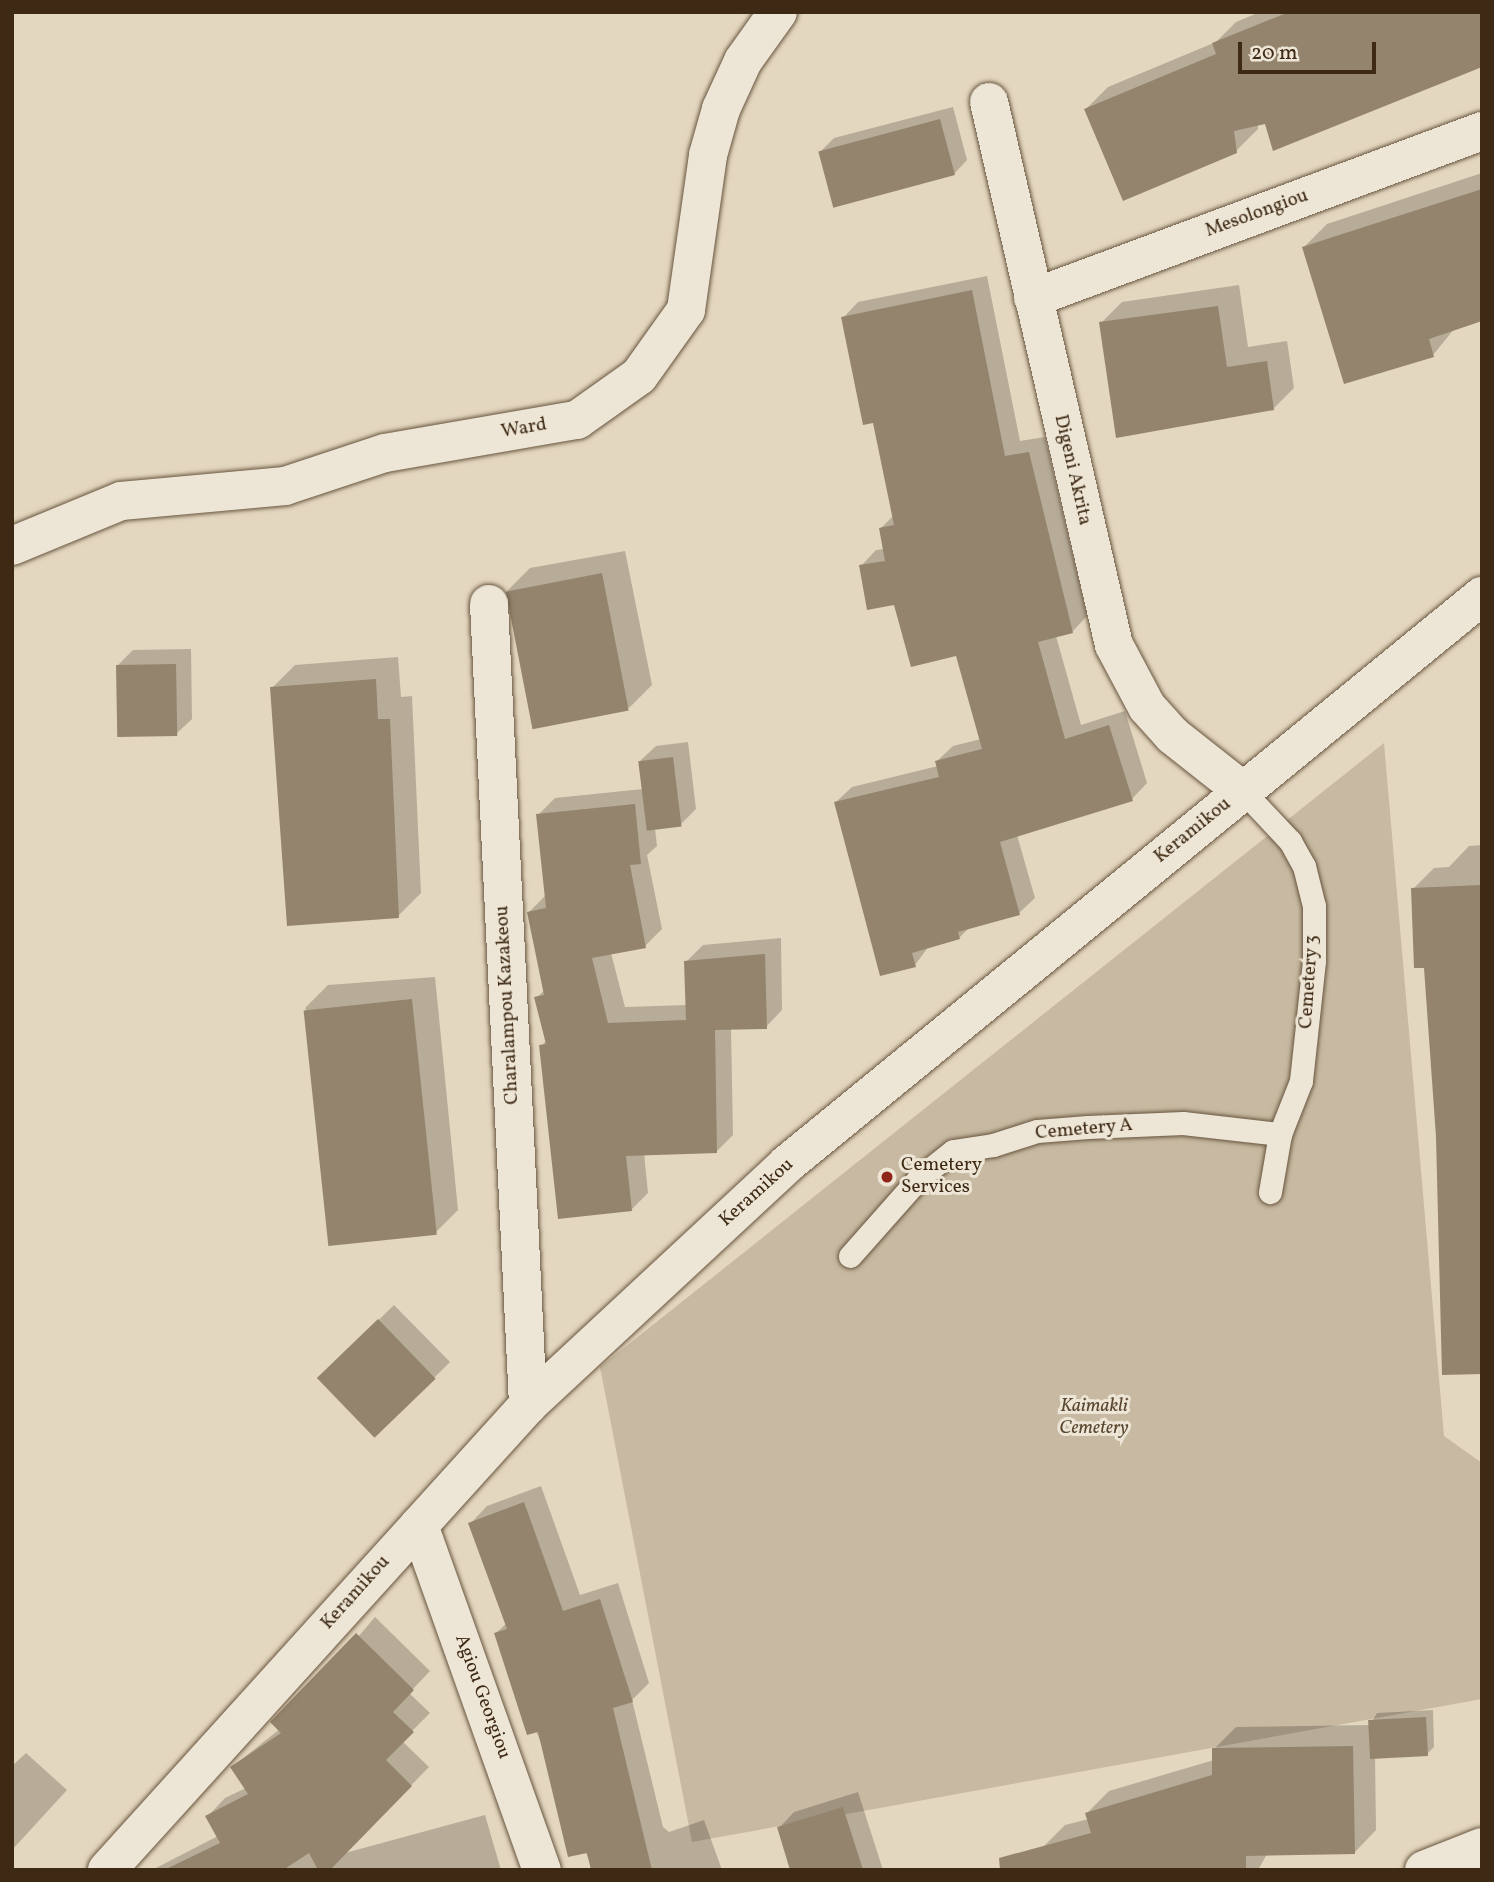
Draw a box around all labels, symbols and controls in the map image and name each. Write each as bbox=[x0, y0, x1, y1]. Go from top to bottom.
scale bar bbox=[1242, 28, 1380, 72]
text: 20 m bbox=[1251, 39, 1297, 68]
street label: Mesolongiou bbox=[1202, 185, 1312, 243]
street label: Digeni Akrita bbox=[1048, 413, 1096, 527]
street label: Ward bbox=[499, 414, 549, 444]
street label: Keramikou bbox=[1150, 793, 1236, 869]
street label: Charalampou Kazakeou bbox=[491, 905, 525, 1105]
street label: Cemetery 3 bbox=[1295, 934, 1325, 1030]
street label: Cemetery A bbox=[1034, 1114, 1134, 1146]
street label: Keramikou bbox=[715, 1154, 799, 1232]
place label: Cemetery Services bbox=[901, 1155, 982, 1199]
marker: Cemetery Services bbox=[879, 1169, 895, 1185]
park label: Kaimakli Cemetery bbox=[1059, 1396, 1129, 1440]
street label: Keramikou bbox=[317, 1551, 395, 1635]
street label: Agiou Georgiou bbox=[449, 1632, 515, 1762]

